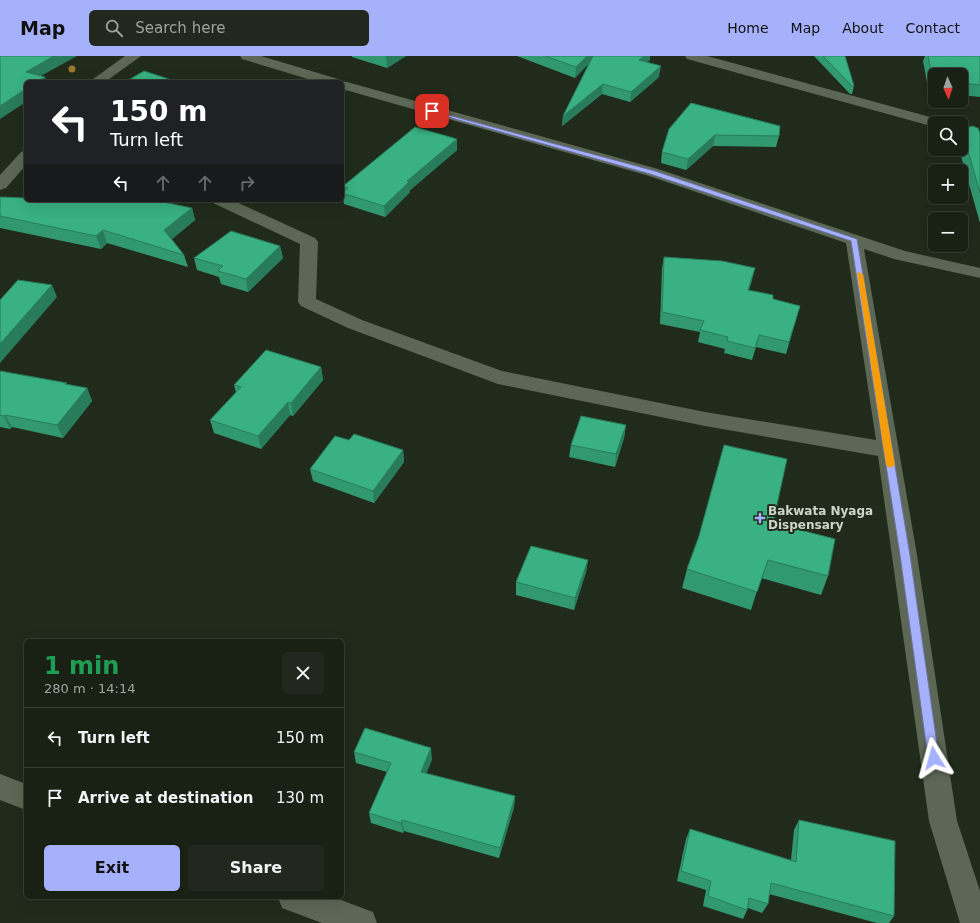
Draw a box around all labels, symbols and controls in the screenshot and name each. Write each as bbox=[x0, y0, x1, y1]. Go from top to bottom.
search box bbox=[89, 10, 369, 46]
text: Map bbox=[20, 17, 65, 39]
icon: search bbox=[103, 17, 125, 39]
text: Search here bbox=[135, 19, 225, 37]
text: Home bbox=[727, 20, 769, 36]
text: Map bbox=[791, 20, 820, 36]
text: About bbox=[842, 20, 884, 36]
text: Contact bbox=[906, 20, 960, 36]
north arrow bbox=[928, 68, 968, 108]
map controls bbox=[928, 68, 968, 252]
pin bbox=[415, 94, 449, 128]
text: 150 m bbox=[110, 95, 207, 128]
icon: left bbox=[44, 96, 96, 148]
icon: arrive bbox=[421, 100, 443, 122]
button: search bbox=[928, 116, 968, 156]
text: Turn left bbox=[110, 129, 183, 150]
button: + bbox=[928, 164, 968, 204]
icon: left bbox=[110, 172, 132, 194]
icon: ahead bbox=[152, 172, 174, 194]
icon: ahead bbox=[194, 172, 216, 194]
icon: right bbox=[236, 172, 258, 194]
button: − bbox=[928, 212, 968, 252]
place label: Bakwata Nyaga Dispensary bbox=[768, 504, 873, 532]
marker: Bakwata Nyaga Dispensary bbox=[755, 513, 765, 523]
text: 1 min bbox=[44, 652, 119, 680]
button: close bbox=[282, 652, 324, 694]
text: 280 m · 14:14 bbox=[44, 681, 135, 696]
icon: left bbox=[44, 727, 66, 749]
text: Turn left bbox=[78, 729, 150, 747]
text: 150 m bbox=[276, 729, 324, 747]
position arrow bbox=[913, 737, 955, 779]
icon: arrive bbox=[44, 787, 66, 809]
text: Arrive at destination bbox=[78, 789, 253, 807]
text: 130 m bbox=[276, 789, 324, 807]
button: Exit bbox=[44, 845, 180, 891]
button: Share bbox=[188, 845, 324, 891]

